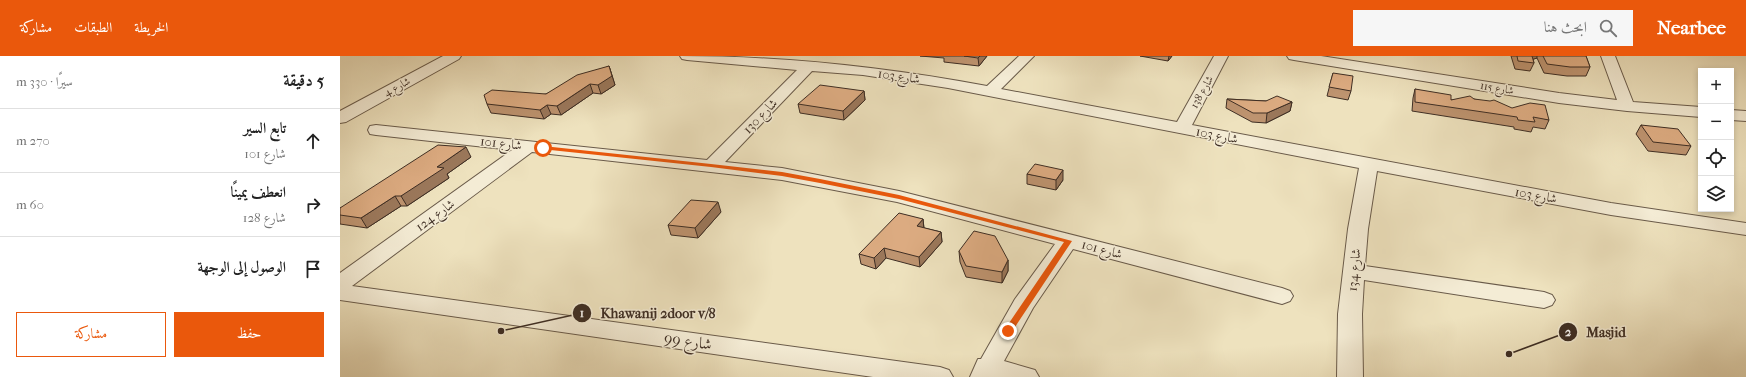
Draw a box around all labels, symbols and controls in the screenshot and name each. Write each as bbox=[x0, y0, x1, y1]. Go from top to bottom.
search box bbox=[1353, 10, 1633, 46]
icon: search bbox=[1597, 17, 1619, 39]
text: Nearbee bbox=[1657, 17, 1726, 39]
text: ابحث هنا bbox=[1544, 18, 1587, 36]
text: مشاركة bbox=[20, 19, 52, 36]
text: الطبقات bbox=[74, 19, 112, 36]
text: الخريطة bbox=[134, 19, 168, 36]
street label: شارع 103 bbox=[876, 66, 921, 90]
map controls bbox=[1698, 68, 1734, 212]
button: + bbox=[1698, 68, 1734, 104]
text: 5 دقيقة bbox=[283, 70, 324, 90]
street label: شارع 138 bbox=[1188, 73, 1219, 112]
text: سيرًا · 330 m bbox=[16, 74, 73, 89]
street label: شارع 4 bbox=[382, 75, 414, 102]
street label: شارع 115 bbox=[1479, 79, 1515, 100]
street label: شارع 130 bbox=[740, 95, 783, 139]
button: − bbox=[1698, 104, 1734, 140]
text: تابع السير bbox=[244, 119, 286, 137]
street label: شارع 103 bbox=[1194, 124, 1239, 150]
icon: ahead bbox=[302, 130, 324, 152]
text: 270 m bbox=[16, 133, 50, 148]
street label: شارع 101 bbox=[479, 133, 523, 157]
route start bbox=[534, 139, 552, 157]
button: locate bbox=[1698, 140, 1734, 176]
text: شارع 101 bbox=[244, 146, 286, 161]
button: layers bbox=[1698, 176, 1734, 212]
text: انعطف يمينًا bbox=[231, 183, 286, 201]
street label: شارع 103 bbox=[1513, 184, 1558, 210]
icon: right bbox=[302, 194, 324, 216]
street label: شارع 124 bbox=[413, 196, 460, 237]
text: 60 m bbox=[16, 197, 44, 212]
text: شارع 128 bbox=[243, 210, 286, 225]
street label: شارع 101 bbox=[1079, 236, 1124, 266]
street label: شارع 134 bbox=[1345, 248, 1367, 292]
text: الوصول إلى الوجهة bbox=[197, 258, 286, 276]
icon: arrive bbox=[302, 258, 324, 280]
callout: Khawanij 2door v/8 bbox=[572, 300, 723, 326]
text: Khawanij 2door v/8 bbox=[600, 305, 716, 322]
text: 1 bbox=[580, 306, 584, 320]
button: مشاركة bbox=[16, 312, 166, 357]
button: حفظ bbox=[174, 312, 324, 357]
callout: Masjid bbox=[1558, 319, 1634, 345]
route end bbox=[999, 322, 1017, 340]
text: Masjid bbox=[1585, 324, 1627, 341]
text: 2 bbox=[1565, 325, 1572, 339]
street label: شارع 99 bbox=[662, 328, 713, 358]

